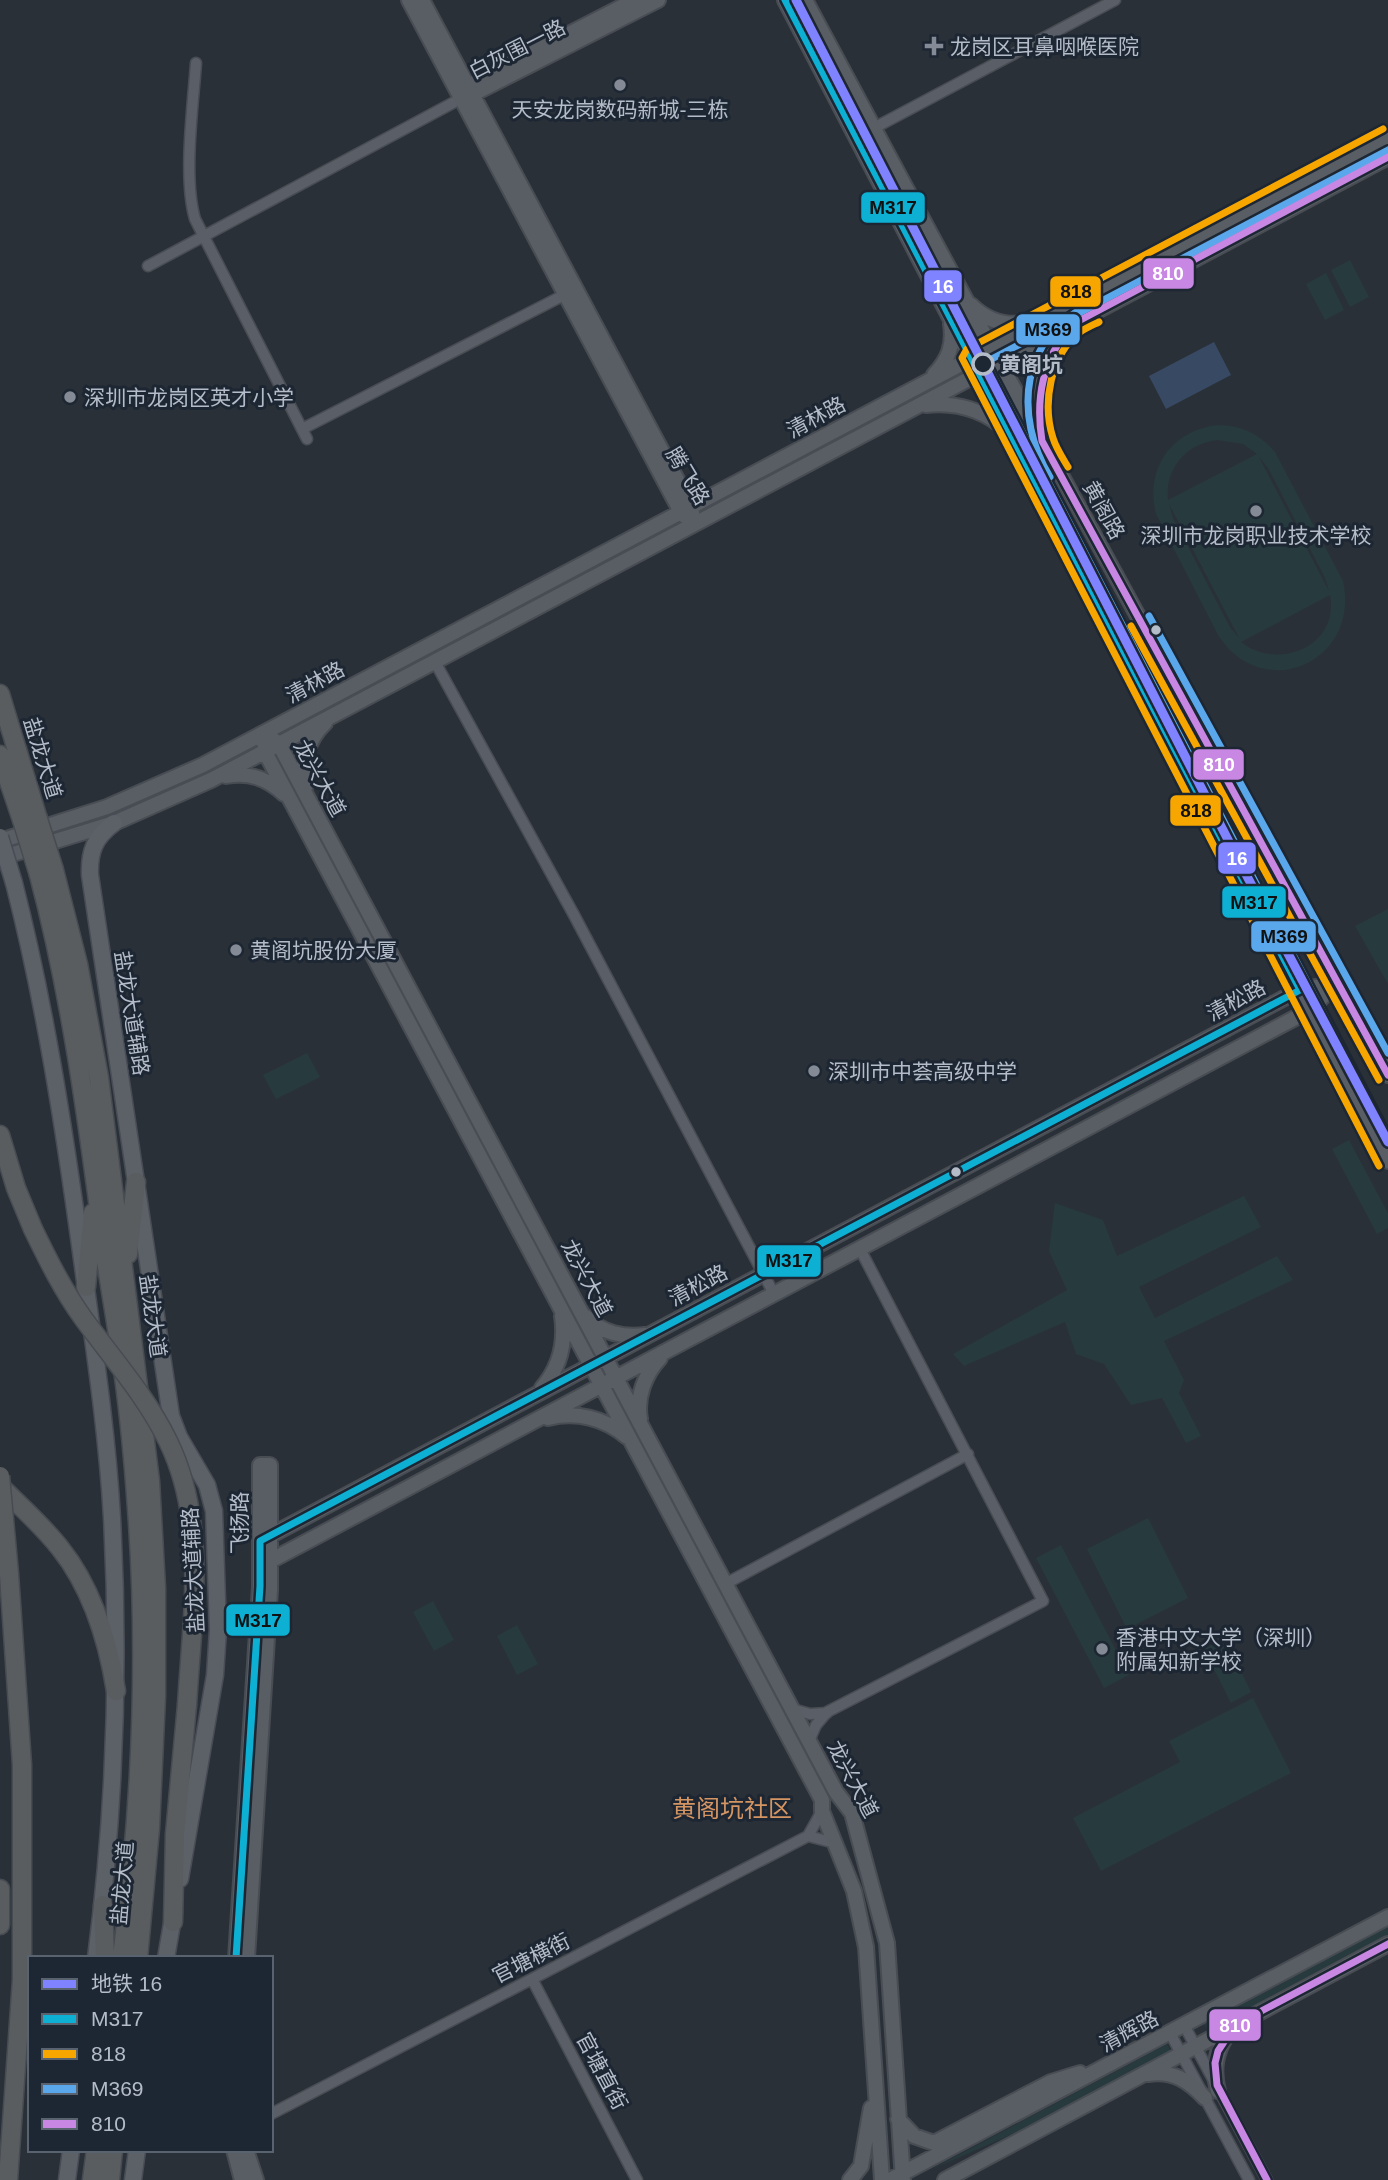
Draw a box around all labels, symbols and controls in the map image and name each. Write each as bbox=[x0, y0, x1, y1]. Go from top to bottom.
street label: 白灰围一路 bbox=[465, 15, 569, 83]
place label: 龙岗区耳鼻咽喉医院 bbox=[950, 35, 1139, 58]
marker: 龙岗区耳鼻咽喉医院 bbox=[924, 36, 944, 56]
marker: 天安龙岗数码新城-三栋 bbox=[612, 77, 628, 93]
place label: 天安龙岗数码新城-三栋 bbox=[512, 98, 729, 121]
line badge: M317 bbox=[860, 191, 926, 224]
text: M317 bbox=[869, 197, 917, 218]
line badge: 810 bbox=[1142, 257, 1195, 290]
text: 810 bbox=[1152, 263, 1184, 284]
line badge: 16 bbox=[923, 269, 963, 303]
line badge: 818 bbox=[1049, 275, 1102, 308]
text: 16 bbox=[932, 276, 954, 297]
text: 818 bbox=[1060, 281, 1092, 302]
line badge: M369 bbox=[1015, 313, 1081, 346]
text: M369 bbox=[1024, 319, 1072, 340]
marker: 黄阁坑 bbox=[972, 353, 994, 375]
place label: 黄阁坑 bbox=[1000, 353, 1063, 376]
place label: 深圳市龙岗区英才小学 bbox=[84, 386, 294, 409]
marker: 深圳市龙岗区英才小学 bbox=[62, 389, 78, 405]
street label: 清林路 bbox=[783, 392, 849, 442]
street label: 腾飞路 bbox=[662, 443, 714, 509]
street label: 黄阁路 bbox=[1079, 477, 1129, 543]
marker: 深圳市龙岗职业技术学校 bbox=[1248, 503, 1264, 519]
place label: 深圳市龙岗职业技术学校 bbox=[1141, 524, 1372, 547]
unlabelled marker bbox=[1149, 623, 1163, 637]
street label: 清林路 bbox=[282, 657, 348, 707]
street label: 盐龙大道 bbox=[20, 714, 66, 802]
street label: 龙兴大道 bbox=[290, 736, 350, 820]
line badge: 810 bbox=[1192, 748, 1245, 781]
text: 810 bbox=[1203, 754, 1235, 775]
line badge: 818 bbox=[1169, 794, 1222, 827]
text: 818 bbox=[1180, 800, 1212, 821]
line badge: 16 bbox=[1217, 841, 1257, 875]
text: 16 bbox=[1226, 848, 1248, 869]
line badge: M317 bbox=[1221, 885, 1287, 919]
text: M317 bbox=[1230, 892, 1278, 913]
line badge: M369 bbox=[1250, 920, 1317, 953]
text: M369 bbox=[1260, 926, 1308, 947]
place label: 黄阁坑股份大厦 bbox=[250, 939, 397, 962]
marker: 黄阁坑股份大厦 bbox=[228, 942, 244, 958]
street label: 盐龙大道辅路 bbox=[111, 949, 153, 1077]
street label: 清松路 bbox=[1203, 975, 1269, 1025]
place label: 深圳市中荟高级中学 bbox=[828, 1060, 1017, 1083]
marker: 深圳市中荟高级中学 bbox=[806, 1063, 822, 1079]
unlabelled marker bbox=[949, 1165, 963, 1179]
street label: 龙兴大道 bbox=[557, 1236, 617, 1320]
line badge: M317 bbox=[756, 1244, 822, 1278]
text: M317 bbox=[765, 1250, 813, 1271]
street label: 清松路 bbox=[665, 1260, 731, 1310]
street label: 盐龙大道 bbox=[136, 1273, 170, 1359]
street label: 飞扬路 bbox=[228, 1492, 251, 1555]
street label: 盐龙大道辅路 bbox=[178, 1506, 208, 1634]
line badge: M317 bbox=[225, 1603, 291, 1637]
text: M317 bbox=[234, 1610, 282, 1631]
place label: 香港中文大学（深圳） 附属知新学校 bbox=[1116, 1626, 1326, 1673]
marker: 香港中文大学（深圳） 附属知新学校 bbox=[1094, 1641, 1110, 1657]
street label: 龙兴大道 bbox=[823, 1737, 883, 1821]
district label: 黄阁坑社区 bbox=[672, 1795, 792, 1822]
street label: 盐龙大道 bbox=[107, 1840, 137, 1926]
street label: 官塘横街 bbox=[488, 1929, 574, 1987]
legend bbox=[28, 1956, 273, 2152]
text: 地铁 16 bbox=[91, 1972, 162, 1995]
street label: 清辉路 bbox=[1096, 2006, 1162, 2056]
text: M317 bbox=[91, 2007, 144, 2030]
line badge: 810 bbox=[1208, 2008, 1262, 2042]
text: 810 bbox=[1219, 2015, 1251, 2036]
street label: 官塘直街 bbox=[572, 2029, 632, 2113]
text: 818 bbox=[91, 2042, 126, 2065]
text: M369 bbox=[91, 2077, 144, 2100]
text: 810 bbox=[91, 2112, 126, 2135]

